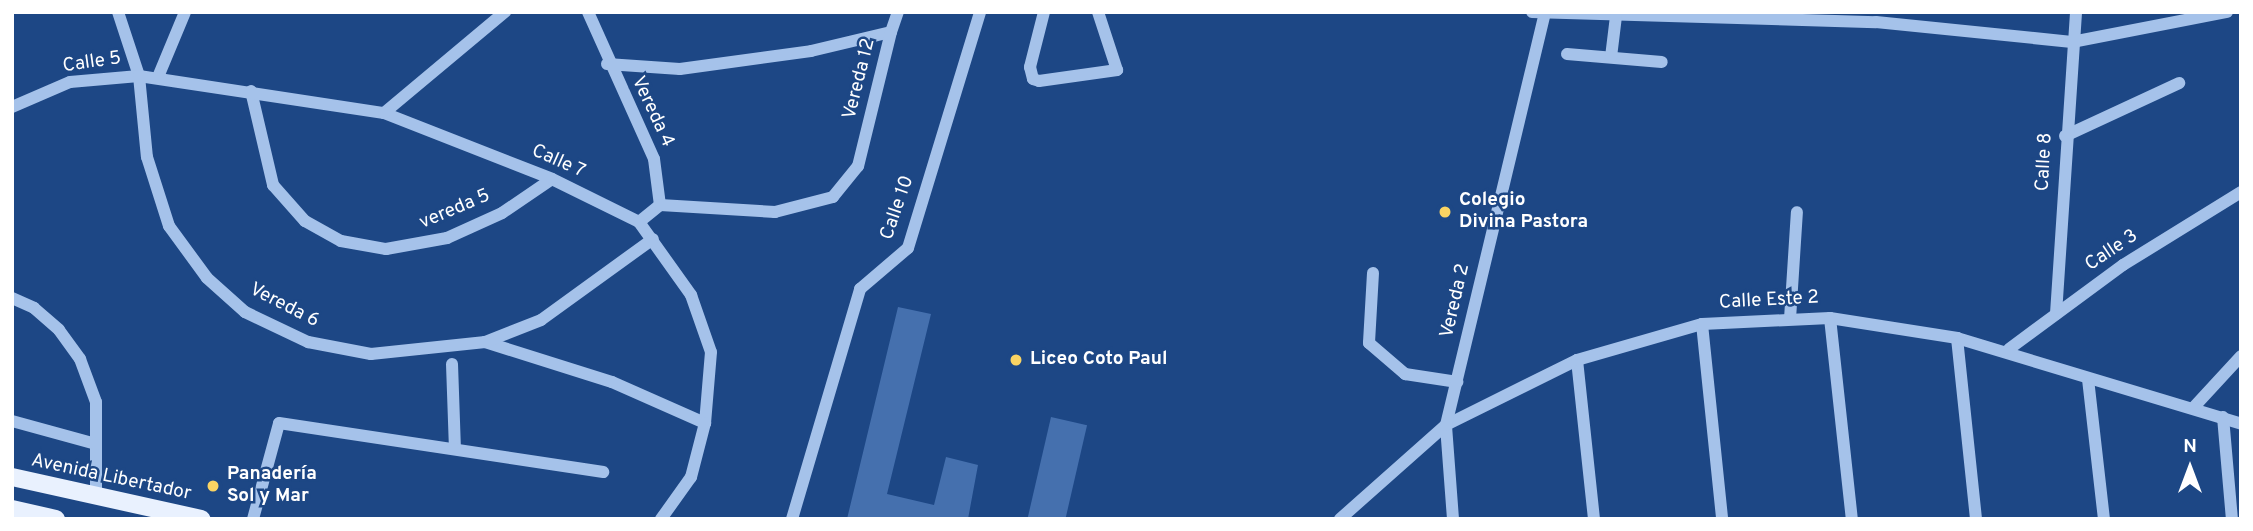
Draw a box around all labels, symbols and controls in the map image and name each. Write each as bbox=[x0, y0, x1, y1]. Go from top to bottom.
street label: Vereda 12 bbox=[839, 36, 881, 122]
street label: Calle 5 bbox=[61, 48, 123, 78]
street label: Vereda 4 bbox=[626, 73, 678, 151]
street label: Calle 8 bbox=[2032, 132, 2058, 192]
street label: Calle 7 bbox=[527, 140, 589, 184]
street label: Calle 10 bbox=[876, 173, 920, 243]
street label: vereda 5 bbox=[416, 185, 494, 235]
place label: Colegio Divina Pastora bbox=[1459, 190, 1588, 234]
marker: Colegio Divina Pastora bbox=[1437, 204, 1453, 220]
street label: Calle 3 bbox=[2081, 225, 2143, 277]
street label: Vereda 2 bbox=[1436, 262, 1476, 340]
street label: Vereda 6 bbox=[245, 279, 323, 333]
street label: Calle Este 2 bbox=[1718, 287, 1820, 315]
place label: Liceo Coto Paul bbox=[1030, 349, 1167, 371]
marker: Liceo Coto Paul bbox=[1008, 352, 1024, 368]
north arrow bbox=[2155, 433, 2225, 503]
text: N bbox=[2183, 435, 2197, 459]
street label: Avenida Libertador bbox=[29, 450, 193, 506]
place label: Panadería Sol y Mar bbox=[227, 464, 317, 508]
marker: Panadería Sol y Mar bbox=[205, 478, 221, 494]

